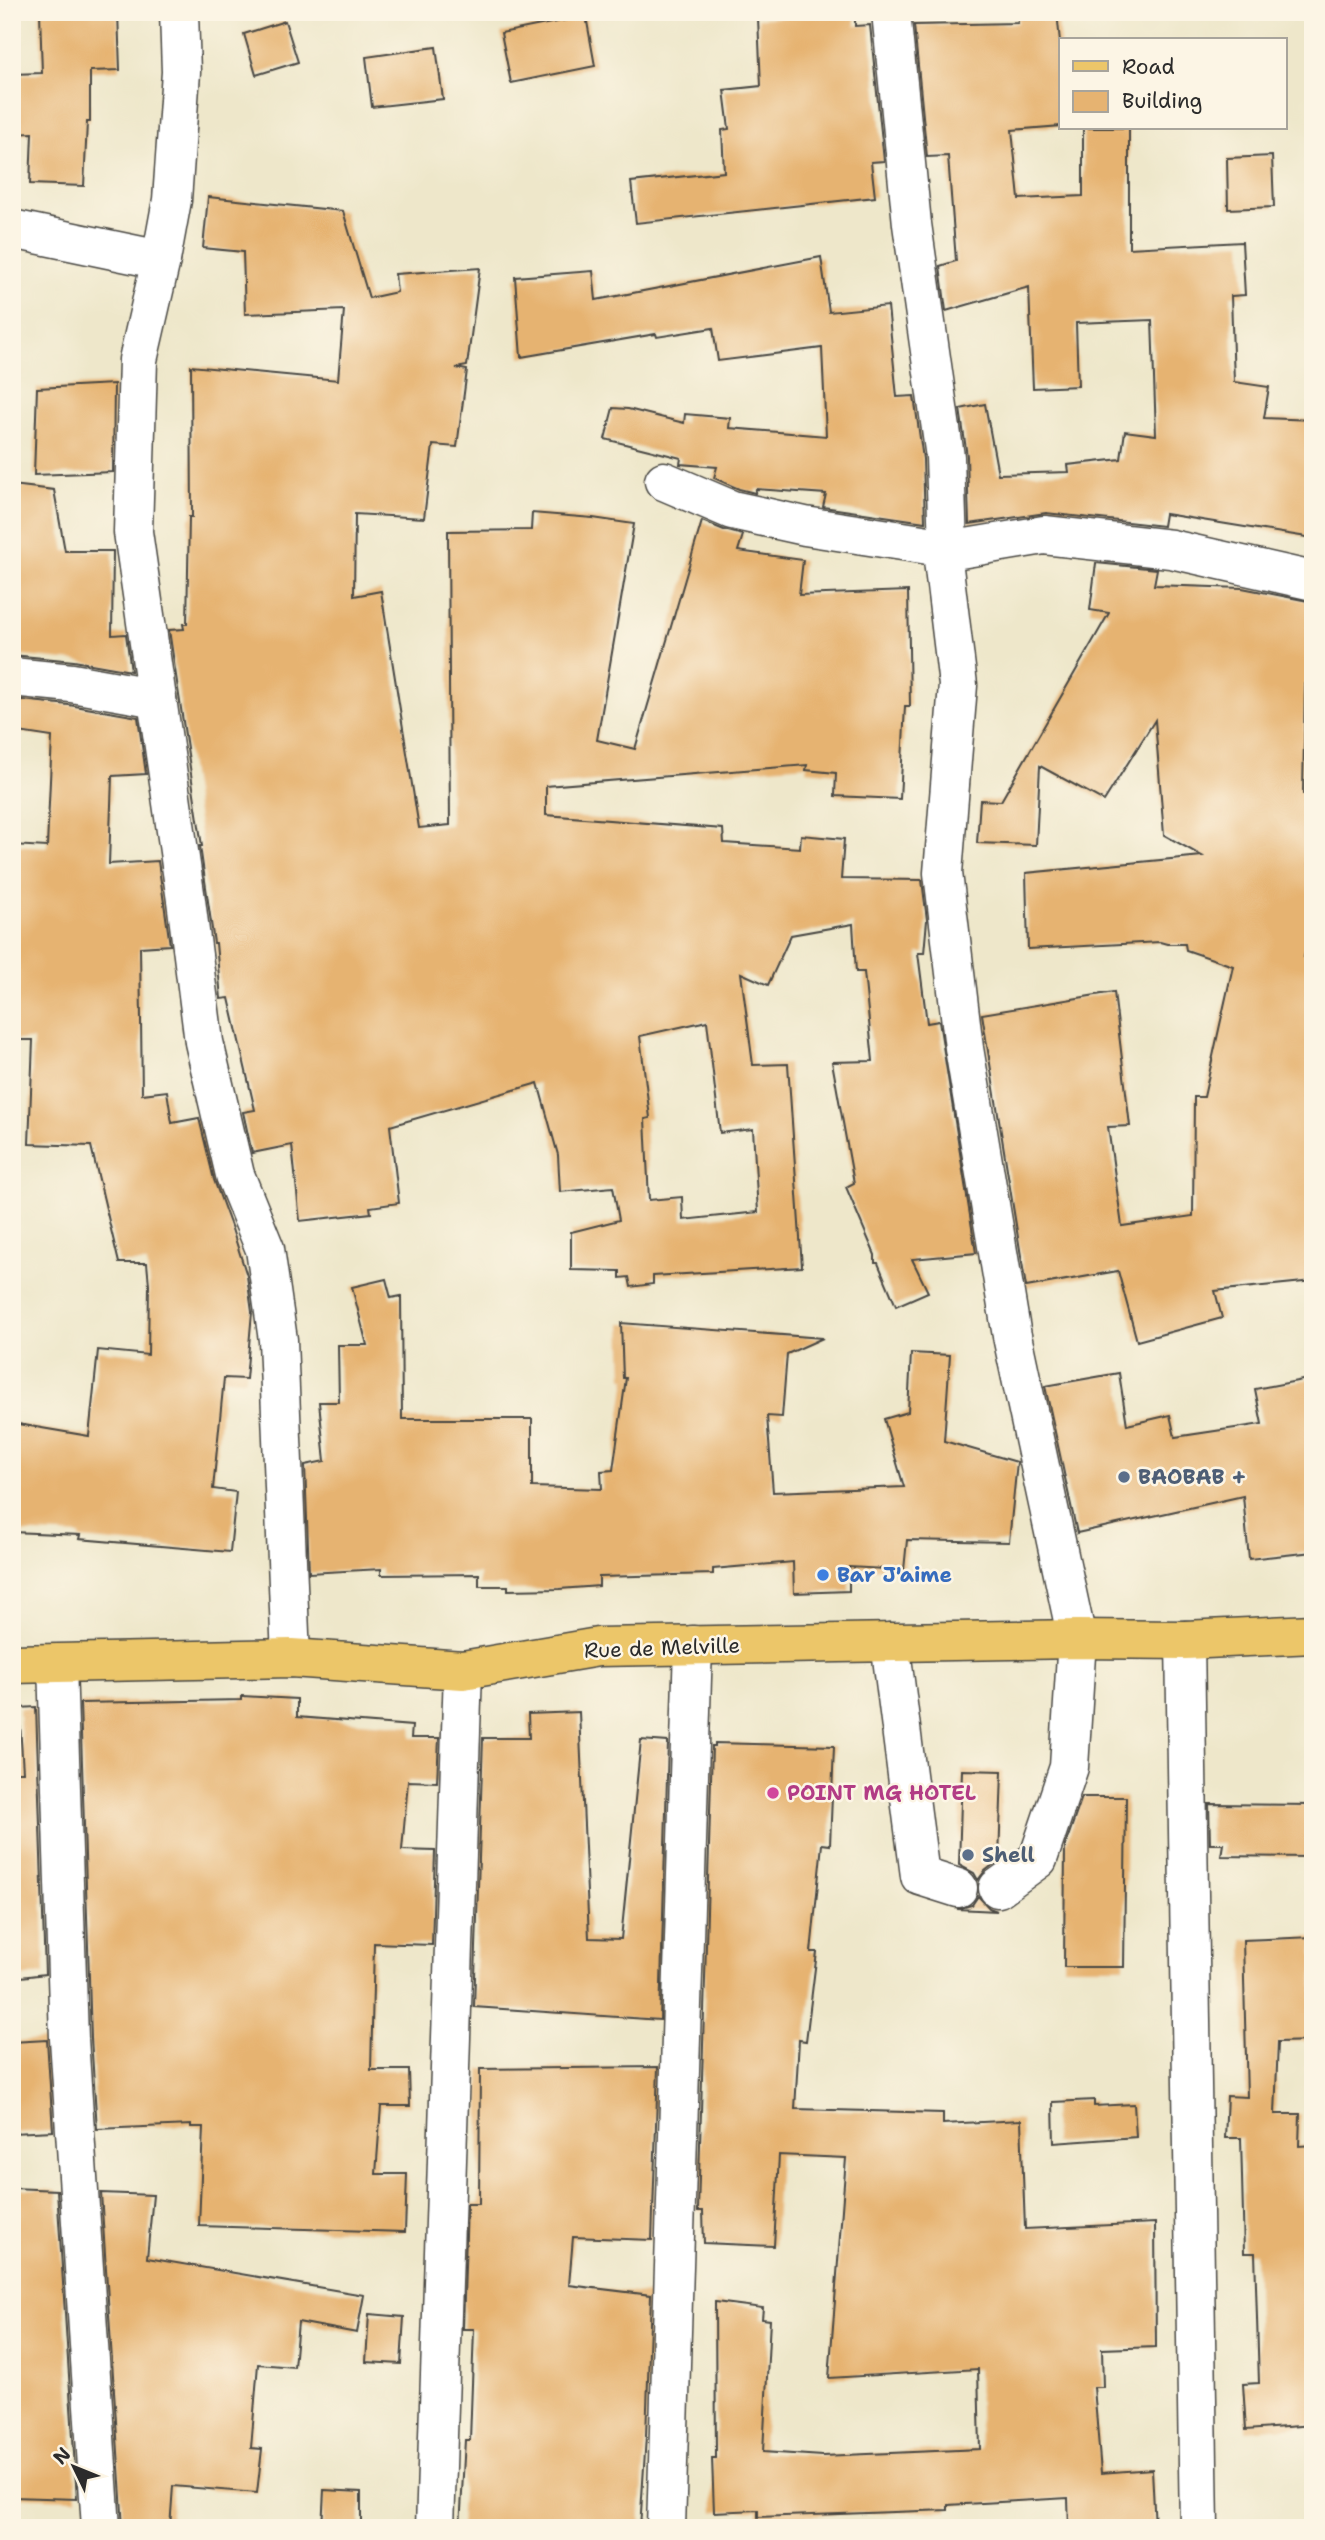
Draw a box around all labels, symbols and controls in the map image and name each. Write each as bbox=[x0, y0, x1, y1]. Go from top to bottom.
legend bbox=[1059, 38, 1286, 130]
text: Road bbox=[1122, 53, 1175, 81]
text: Building bbox=[1122, 87, 1202, 115]
place label: BAOBAB + bbox=[1138, 1463, 1247, 1491]
marker: BAOBAB + bbox=[1116, 1469, 1132, 1485]
place label: Bar J'aime bbox=[837, 1561, 952, 1589]
marker: Bar J'aime bbox=[815, 1567, 831, 1583]
street label: Rue de Melville bbox=[583, 1631, 741, 1665]
place label: POINT MG HOTEL bbox=[787, 1779, 976, 1807]
marker: POINT MG HOTEL bbox=[765, 1785, 781, 1801]
place label: Shell bbox=[982, 1841, 1035, 1869]
marker: Shell bbox=[960, 1847, 976, 1863]
north arrow bbox=[38, 2432, 108, 2502]
text: N bbox=[48, 2442, 76, 2470]

